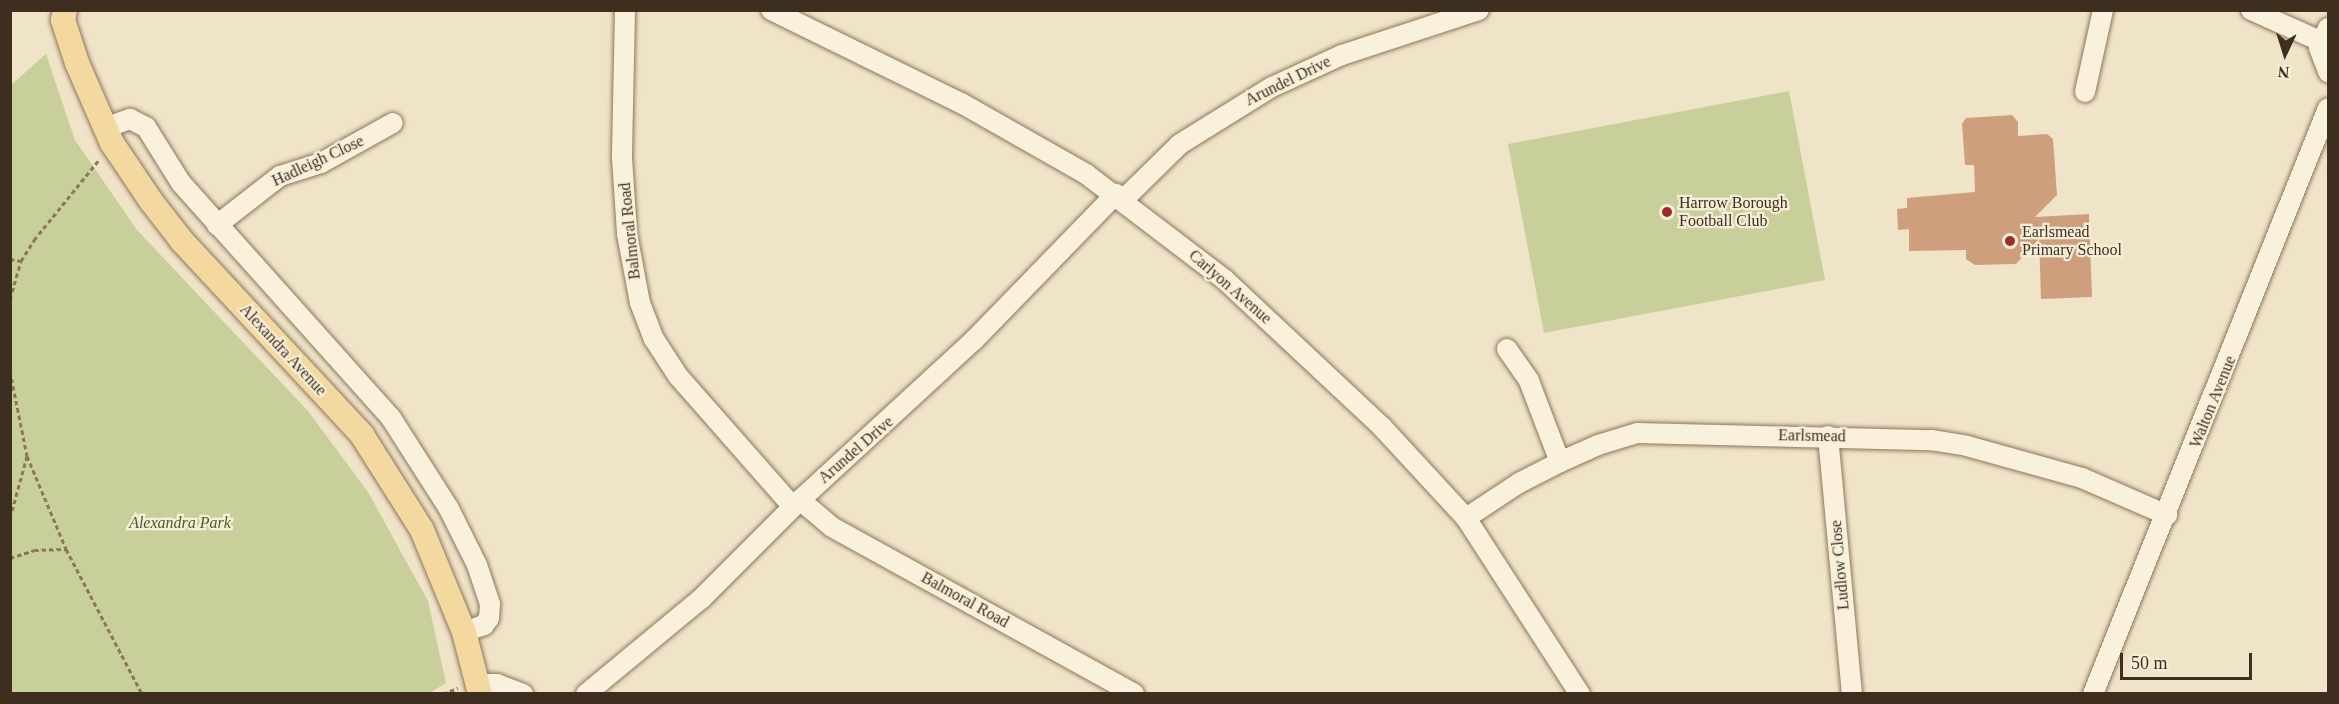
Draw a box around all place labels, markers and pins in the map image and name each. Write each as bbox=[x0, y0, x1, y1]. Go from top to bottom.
place label: Harrow Borough Football Club bbox=[1679, 193, 1788, 231]
marker: Harrow Borough Football Club bbox=[1660, 205, 1674, 219]
place label: Earlsmead Primary School bbox=[2022, 222, 2122, 260]
marker: Earlsmead Primary School bbox=[2003, 234, 2017, 248]

